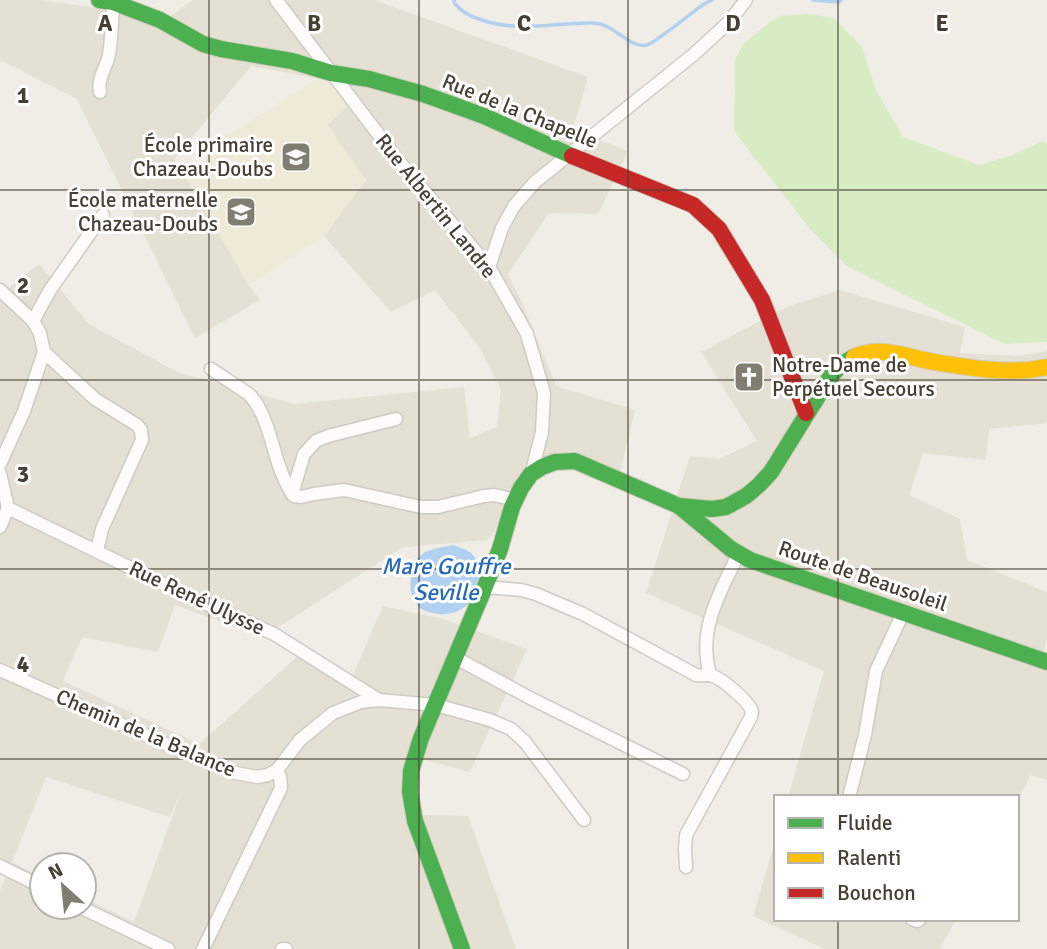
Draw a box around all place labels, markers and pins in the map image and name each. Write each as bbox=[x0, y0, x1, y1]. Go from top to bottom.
place label: École primaire Chazeau-Doubs bbox=[133, 132, 273, 182]
school or university icon: École primaire Chazeau-Doubs bbox=[279, 140, 313, 174]
place label: École maternelle Chazeau-Doubs bbox=[68, 187, 218, 237]
school or university icon: École maternelle Chazeau-Doubs bbox=[224, 195, 258, 229]
place label: Notre-Dame de Perpétuel Secours bbox=[772, 352, 935, 402]
church icon: Notre-Dame de Perpétuel Secours bbox=[732, 360, 766, 394]

